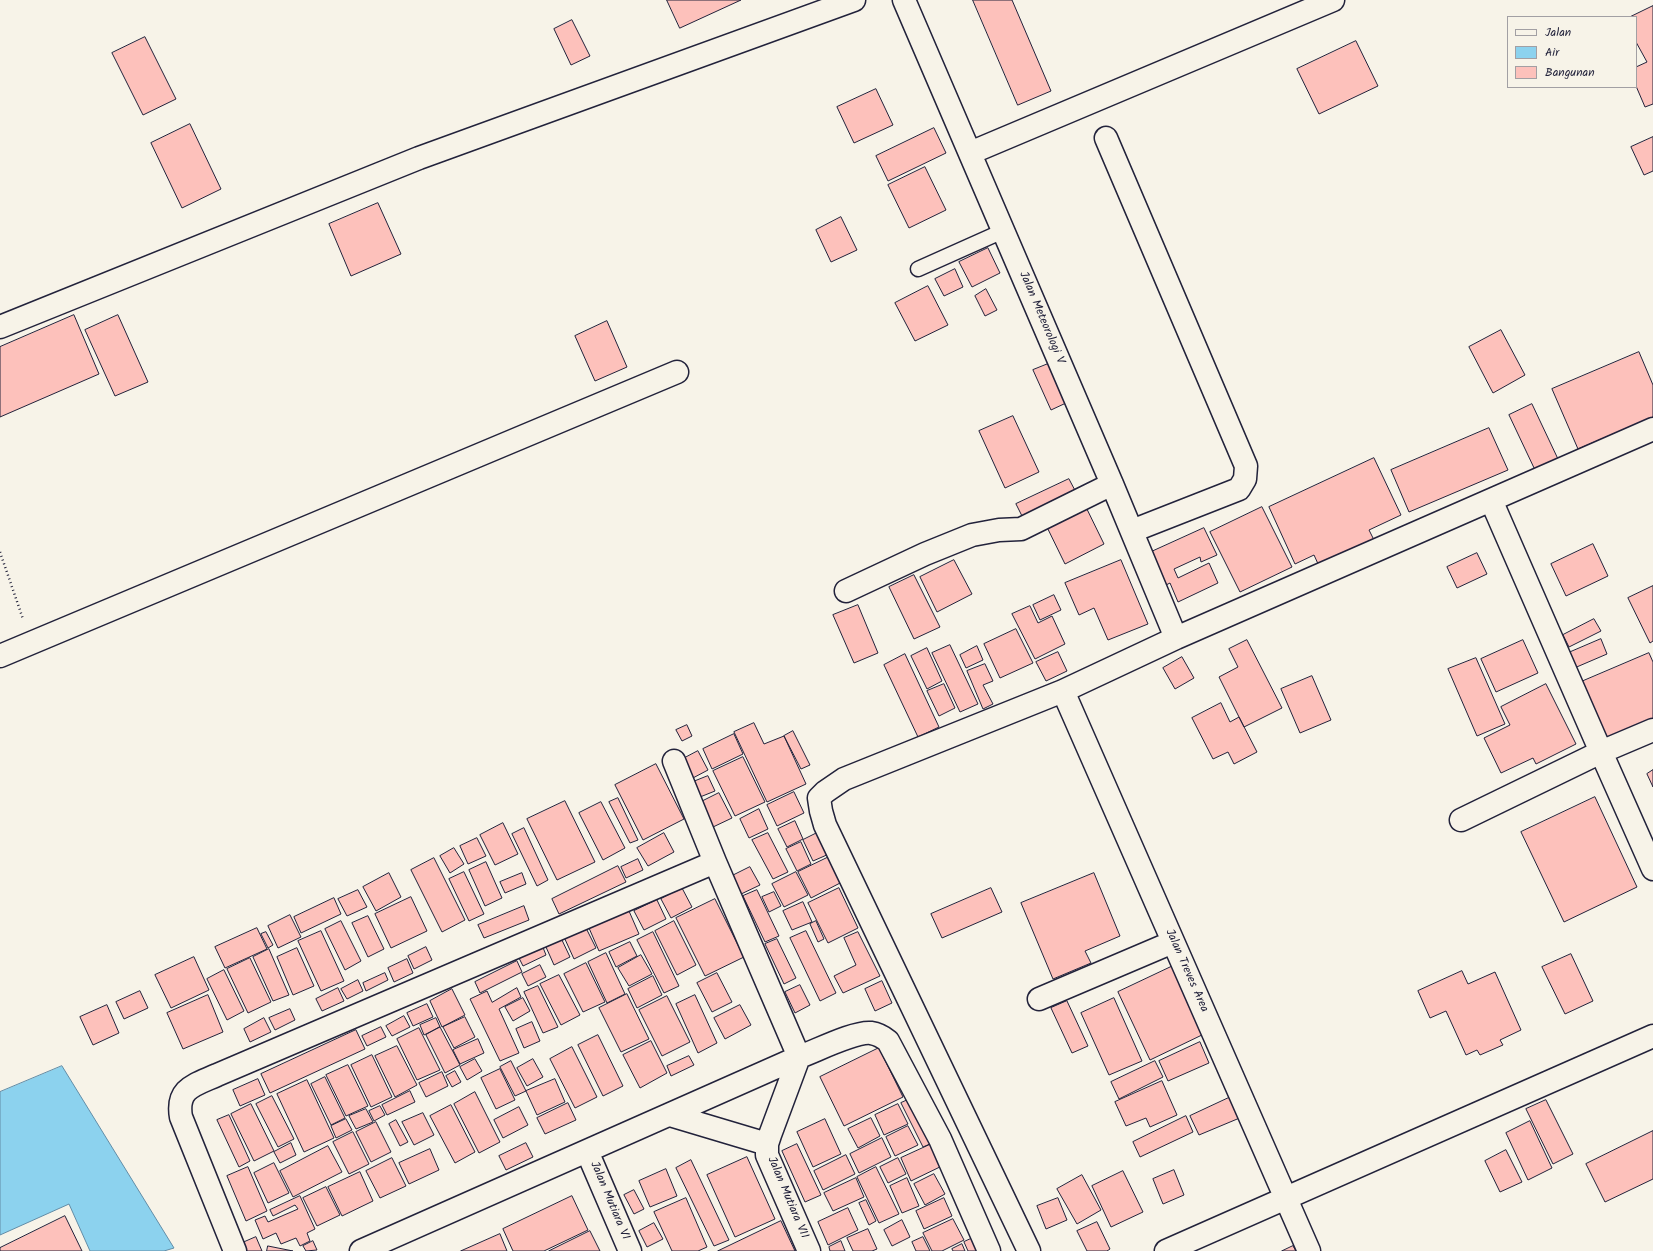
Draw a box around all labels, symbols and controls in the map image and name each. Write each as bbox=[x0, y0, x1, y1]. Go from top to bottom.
legend bbox=[1507, 16, 1637, 88]
text: Jalan bbox=[1545, 23, 1571, 42]
text: Air bbox=[1545, 43, 1559, 62]
text: Bangunan bbox=[1545, 63, 1595, 82]
street label: Jalan Meteorologi V bbox=[1015, 270, 1067, 366]
street label: Jalan Treves Area bbox=[1161, 927, 1211, 1015]
street label: Jalan Mutiara VII bbox=[763, 1155, 811, 1241]
street label: Jalan Mutiara VI bbox=[586, 1160, 632, 1242]

